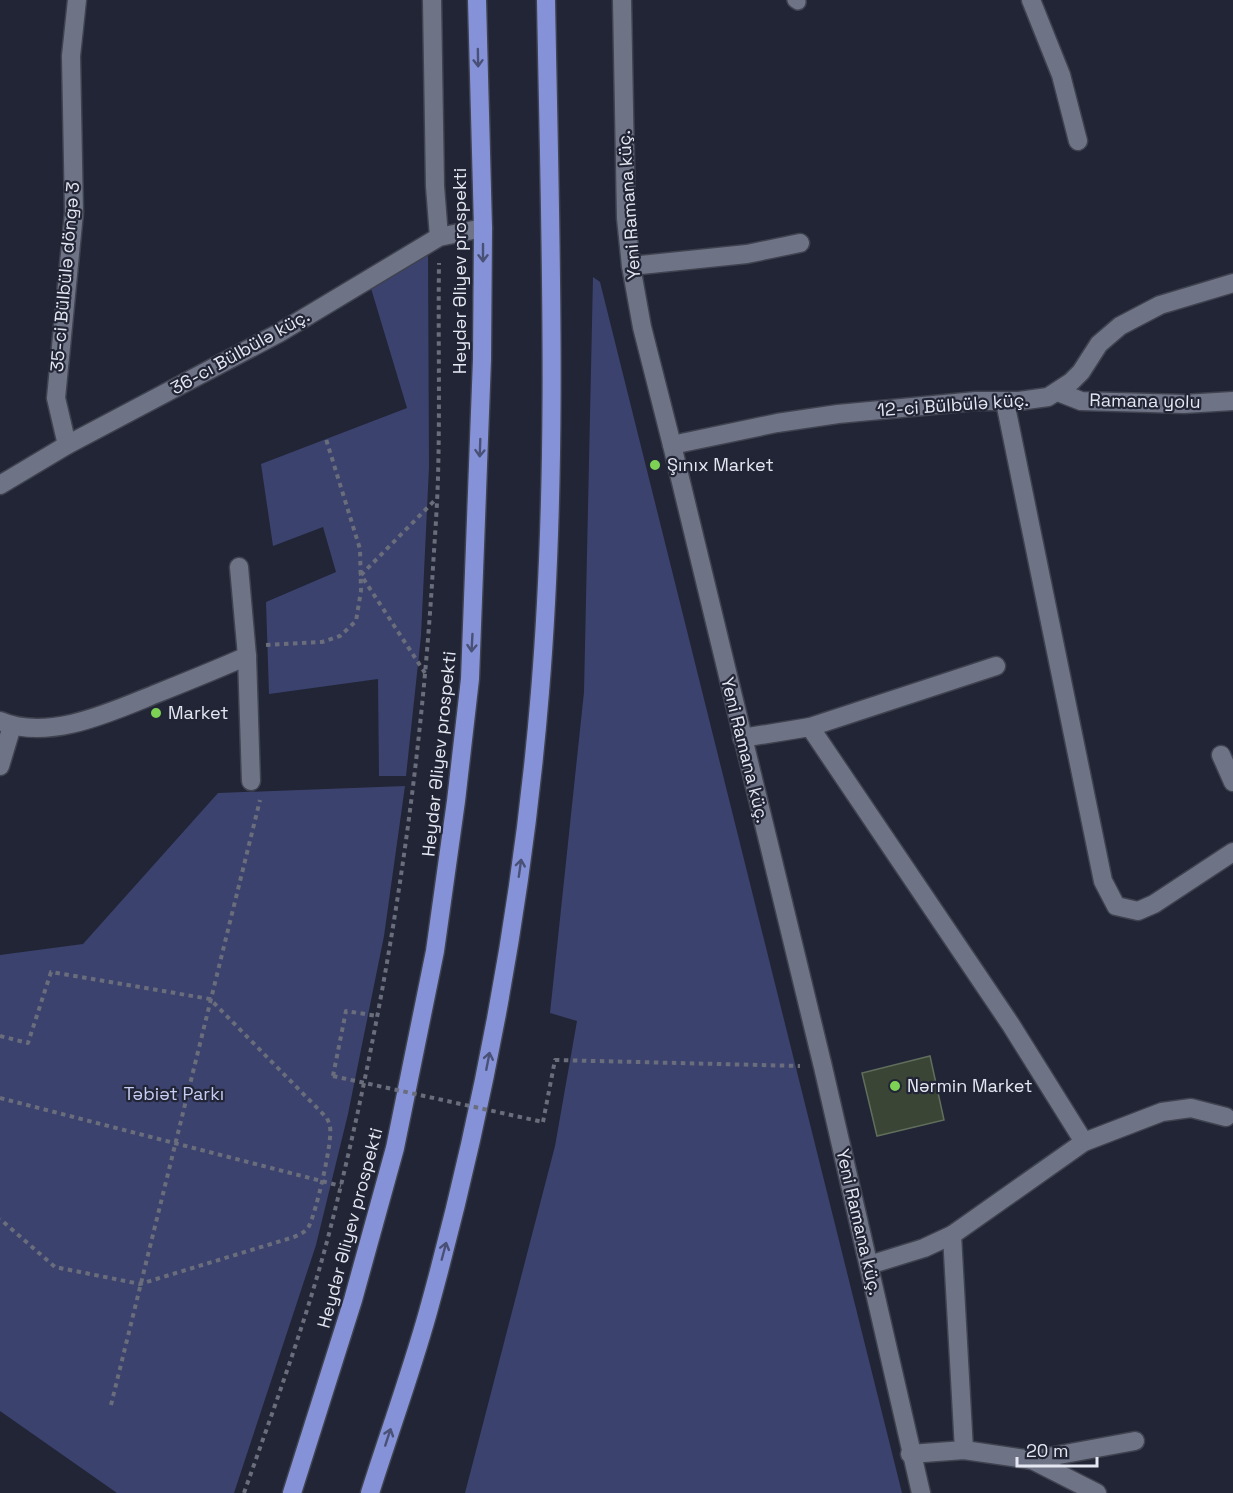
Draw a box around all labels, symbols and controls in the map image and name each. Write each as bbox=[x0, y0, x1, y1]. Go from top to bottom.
one-way arrow bbox=[473, 48, 484, 68]
street label: Yeni Ramana küç. bbox=[612, 130, 645, 280]
street label: Heydər Əliyev prospekti bbox=[448, 168, 471, 374]
street label: 35-ci Bülbülə döngə 3 bbox=[45, 181, 84, 373]
one-way arrow bbox=[477, 243, 489, 263]
street label: 36-cı Bülbülə küç. bbox=[166, 304, 313, 399]
street label: 12-ci Bülbülə küç. bbox=[876, 388, 1029, 421]
street label: Ramana yolu bbox=[1089, 388, 1201, 413]
one-way arrow bbox=[474, 438, 485, 458]
place label: Şınıx Market bbox=[667, 453, 774, 476]
marker: Şınıx Market bbox=[648, 458, 662, 472]
one-way arrow bbox=[467, 633, 478, 653]
street label: Heydər Əliyev prospekti bbox=[416, 650, 461, 858]
street label: Yeni Ramana küç. bbox=[716, 675, 775, 825]
place label: Market bbox=[168, 701, 229, 724]
marker: Market bbox=[149, 706, 163, 720]
one-way arrow bbox=[515, 859, 526, 879]
one-way arrow bbox=[482, 1051, 494, 1070]
place label: Nərmin Market bbox=[907, 1074, 1032, 1097]
marker: Nərmin Market bbox=[888, 1079, 902, 1093]
park label: Təbiət Parkı bbox=[124, 1082, 224, 1105]
street label: Heydər Əliyev prospekti bbox=[312, 1125, 387, 1331]
street label: Yeni Ramana küç. bbox=[831, 1146, 888, 1297]
one-way arrow bbox=[439, 1241, 450, 1260]
one-way arrow bbox=[383, 1428, 394, 1447]
scale bar bbox=[1017, 1430, 1096, 1468]
text: 20 m bbox=[1026, 1439, 1069, 1462]

